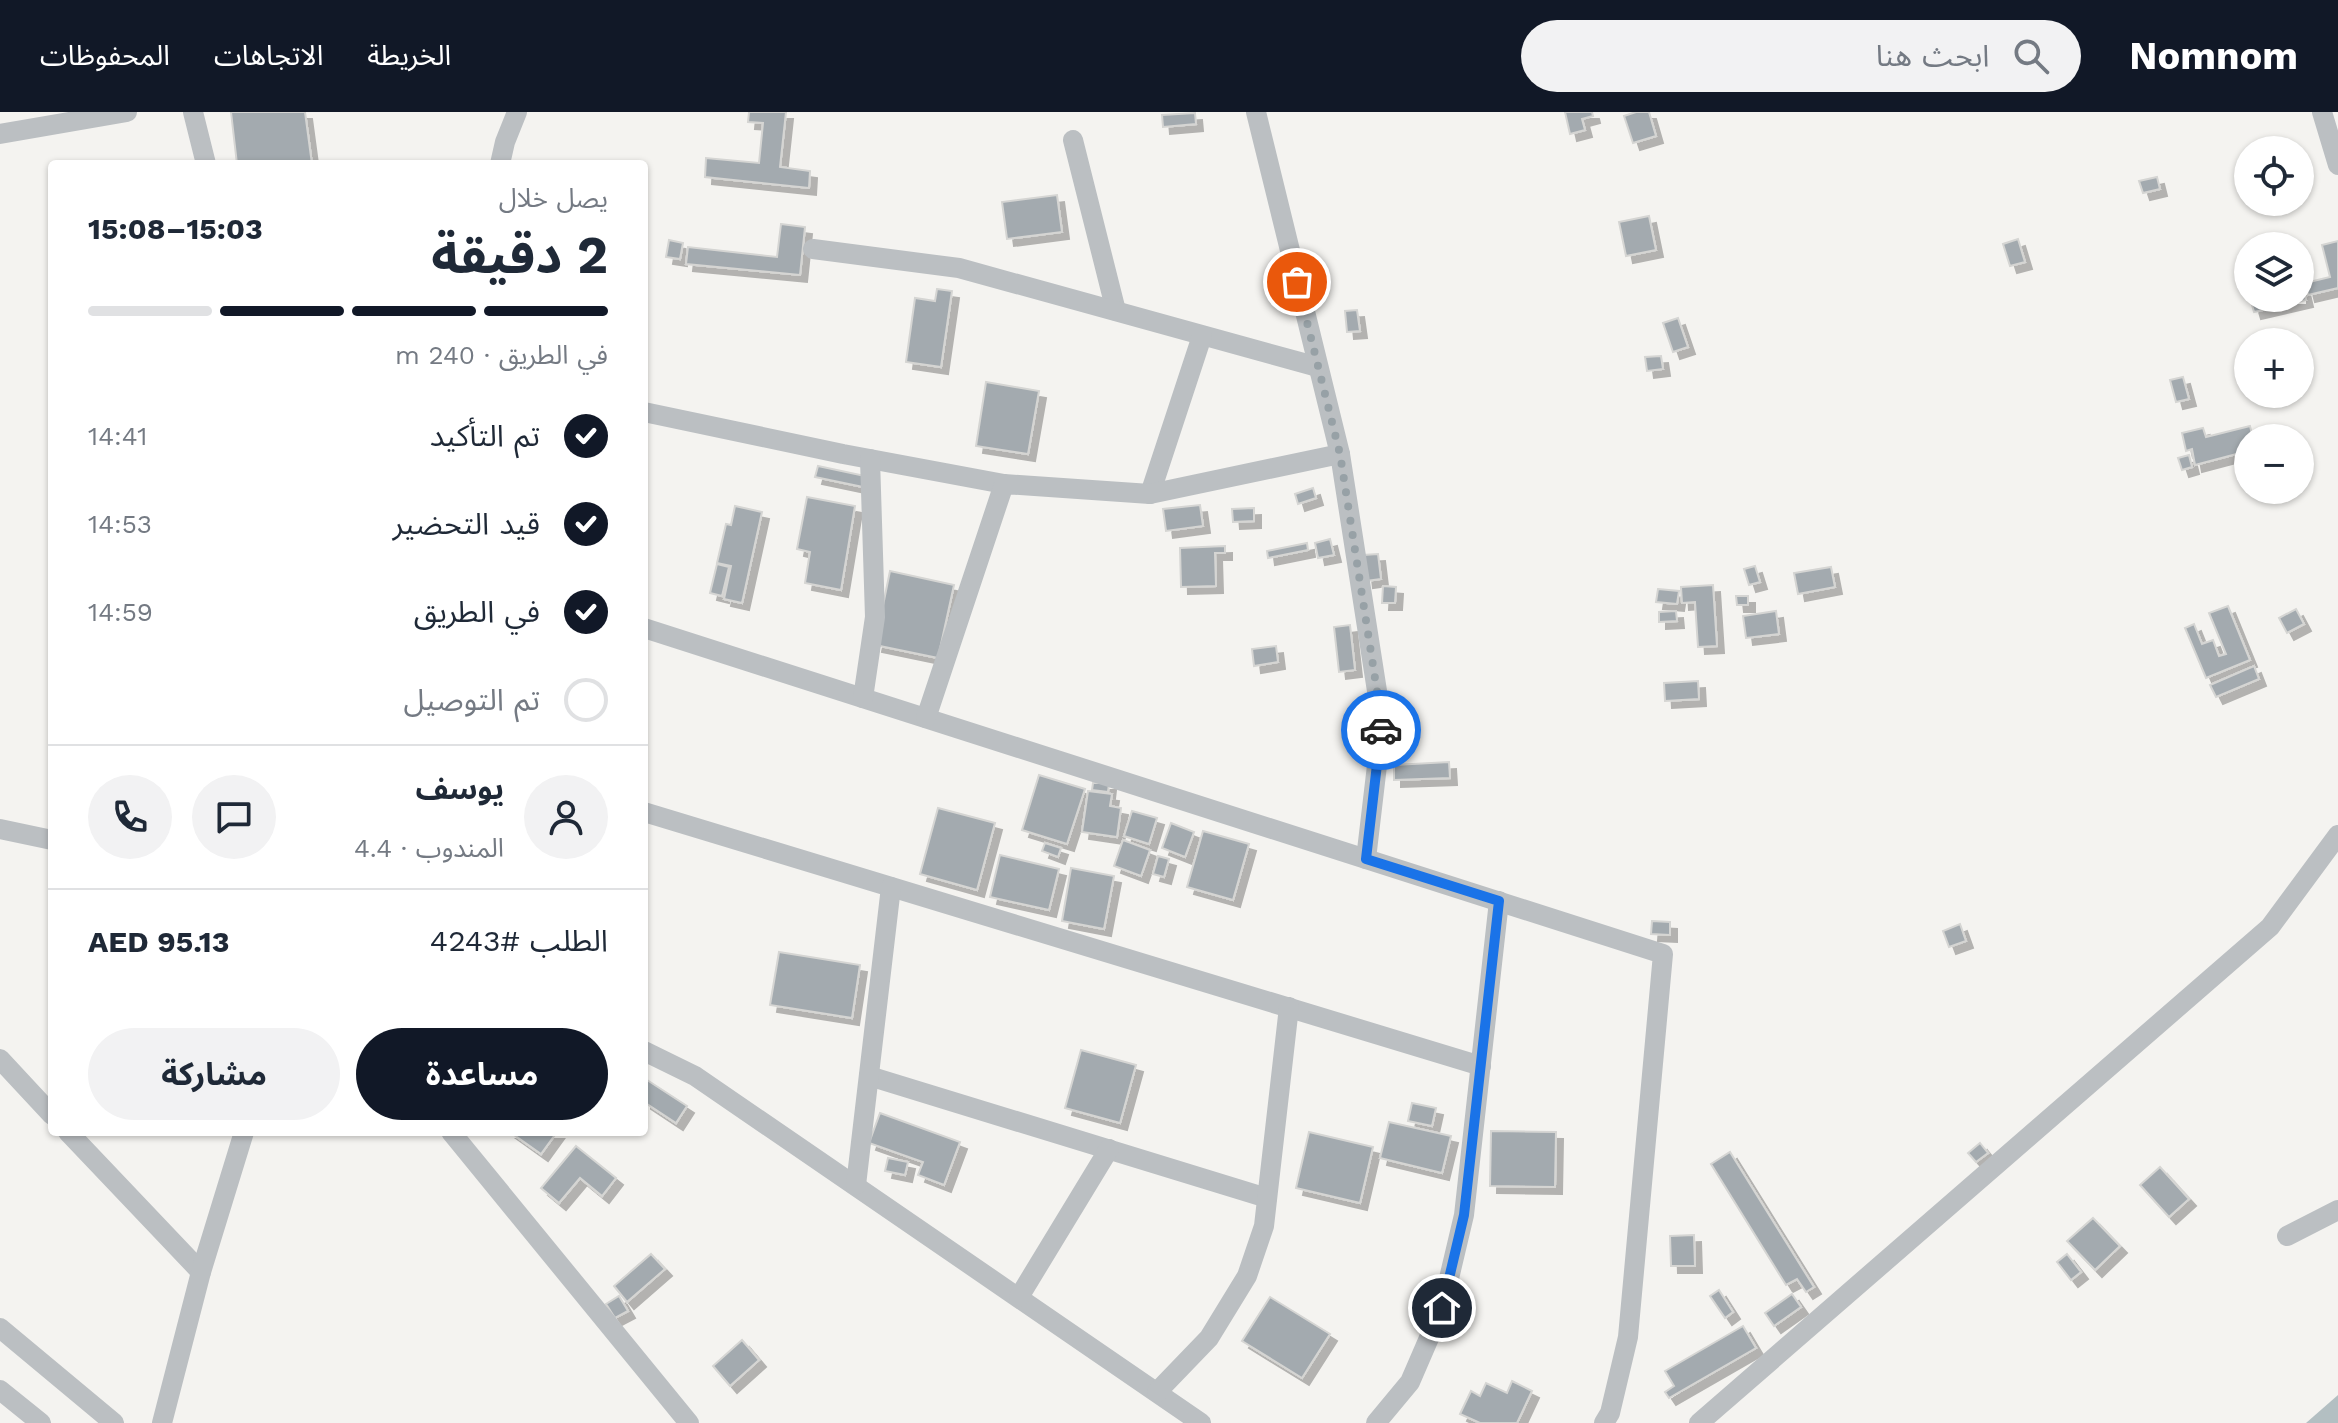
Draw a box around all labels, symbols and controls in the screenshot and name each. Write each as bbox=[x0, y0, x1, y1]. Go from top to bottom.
search box bbox=[1521, 20, 2081, 92]
icon: search bbox=[2009, 34, 2053, 78]
text: Nomnom bbox=[2129, 34, 2298, 78]
text: ابحث هنا bbox=[1876, 38, 1989, 73]
text: المحفوظات bbox=[40, 39, 170, 72]
text: الاتجاهات bbox=[214, 39, 323, 72]
text: الخريطة bbox=[367, 39, 451, 72]
map controls bbox=[2234, 136, 2314, 504]
button: locate bbox=[2234, 136, 2314, 216]
text: يصل خلال bbox=[499, 183, 608, 213]
text: 15:03–15:08 bbox=[88, 211, 263, 246]
text: 2 دقيقة bbox=[431, 225, 608, 286]
button: layers bbox=[2234, 232, 2314, 312]
pin bbox=[1263, 248, 1331, 316]
icon: bag bbox=[1275, 260, 1319, 304]
button: + bbox=[2234, 328, 2314, 408]
text: في الطريق · 240 m bbox=[395, 340, 608, 370]
icon: check bbox=[564, 414, 608, 458]
text: تم التأكيد bbox=[430, 418, 540, 453]
text: 14:41 bbox=[88, 421, 147, 451]
button: − bbox=[2234, 424, 2314, 504]
icon: check bbox=[564, 502, 608, 546]
text: قيد التحضير bbox=[392, 506, 540, 541]
text: 14:53 bbox=[88, 509, 152, 539]
icon: check bbox=[564, 590, 608, 634]
text: في الطريق bbox=[414, 594, 540, 629]
text: 14:59 bbox=[88, 597, 153, 627]
text: تم التوصيل bbox=[403, 682, 540, 717]
courier bbox=[1341, 690, 1421, 770]
icon: car bbox=[1359, 708, 1403, 752]
text: يوسف bbox=[416, 771, 504, 806]
button: phone bbox=[88, 775, 172, 859]
button: chat bbox=[192, 775, 276, 859]
button: person bbox=[524, 775, 608, 859]
text: المندوب · 4.4 bbox=[354, 833, 504, 863]
text: الطلب #4243 bbox=[430, 923, 608, 958]
text: AED 95.13 bbox=[88, 924, 230, 959]
button: مشاركة bbox=[88, 1028, 340, 1120]
button: مساعدة bbox=[356, 1028, 608, 1120]
pin bbox=[1408, 1274, 1476, 1342]
icon: home bbox=[1420, 1286, 1464, 1330]

